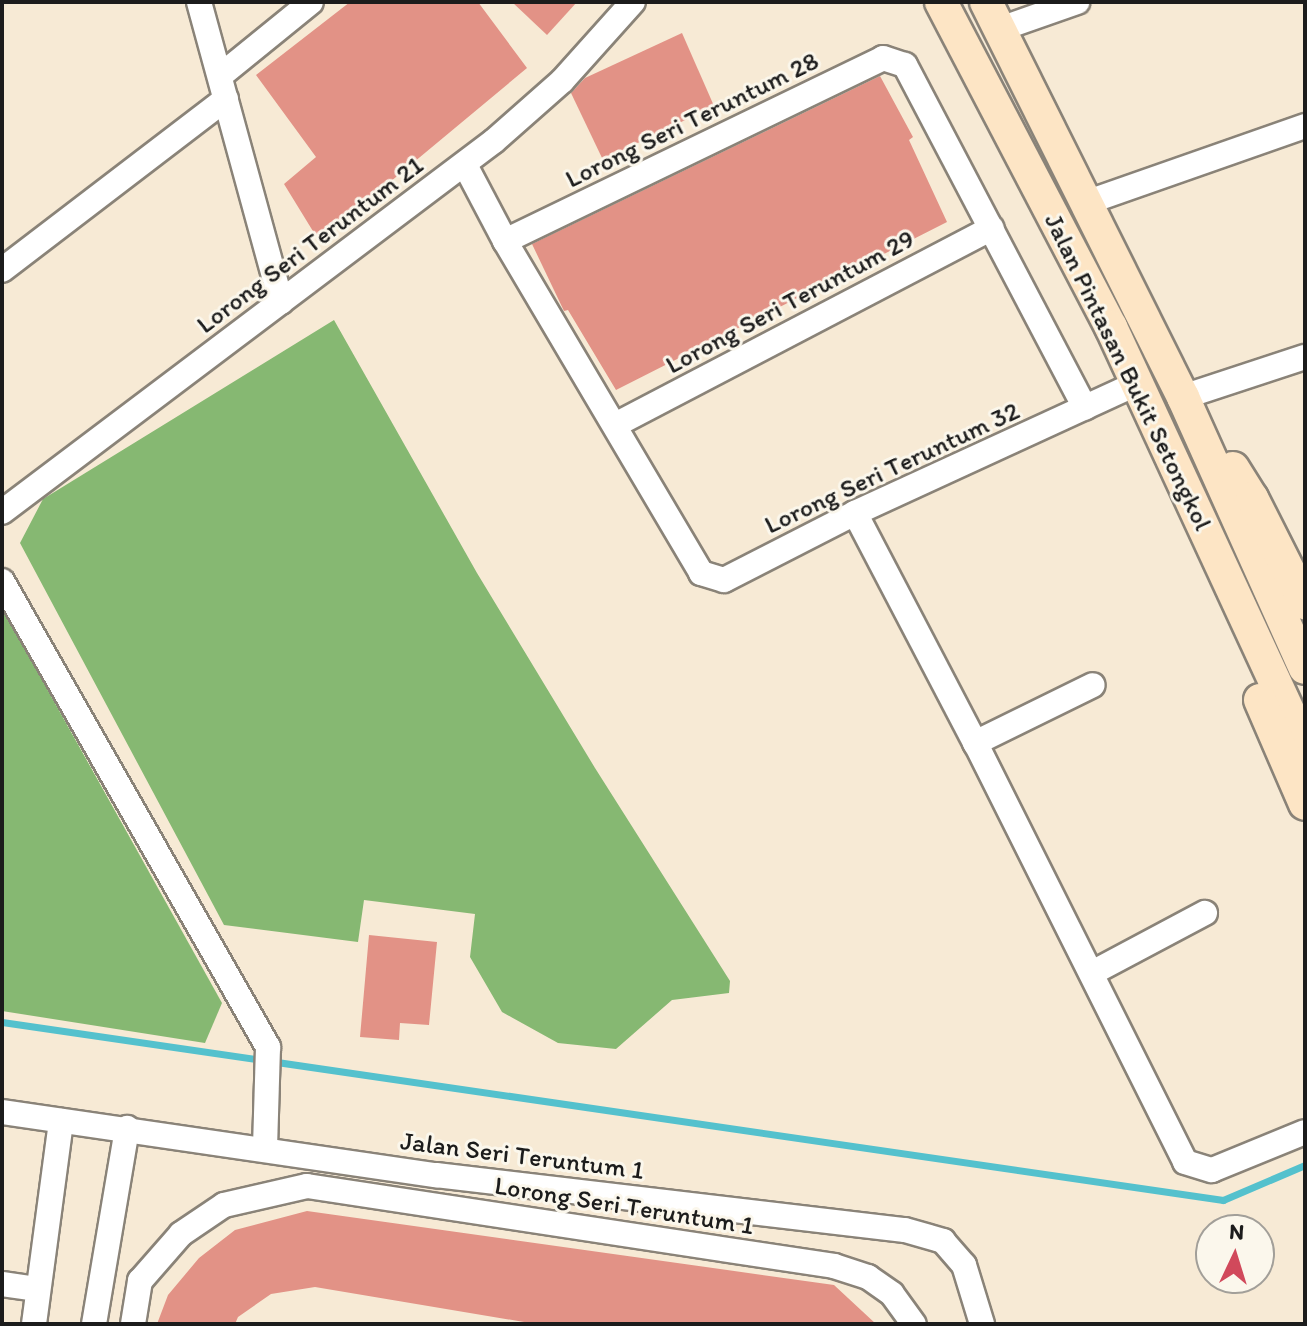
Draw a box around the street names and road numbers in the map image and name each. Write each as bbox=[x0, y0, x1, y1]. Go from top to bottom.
street label: Lorong Seri Teruntum 28 bbox=[561, 46, 823, 194]
street label: Lorong Seri Teruntum 21 bbox=[191, 150, 429, 340]
street label: Jalan Pintasan Bukit Setongkol bbox=[1038, 209, 1218, 535]
street label: Lorong Seri Teruntum 29 bbox=[661, 224, 919, 380]
street label: Lorong Seri Teruntum 32 bbox=[761, 396, 1023, 540]
street label: Jalan Seri Teruntum 1 bbox=[400, 1126, 644, 1186]
street label: Lorong Seri Teruntum 1 bbox=[493, 1170, 755, 1242]

